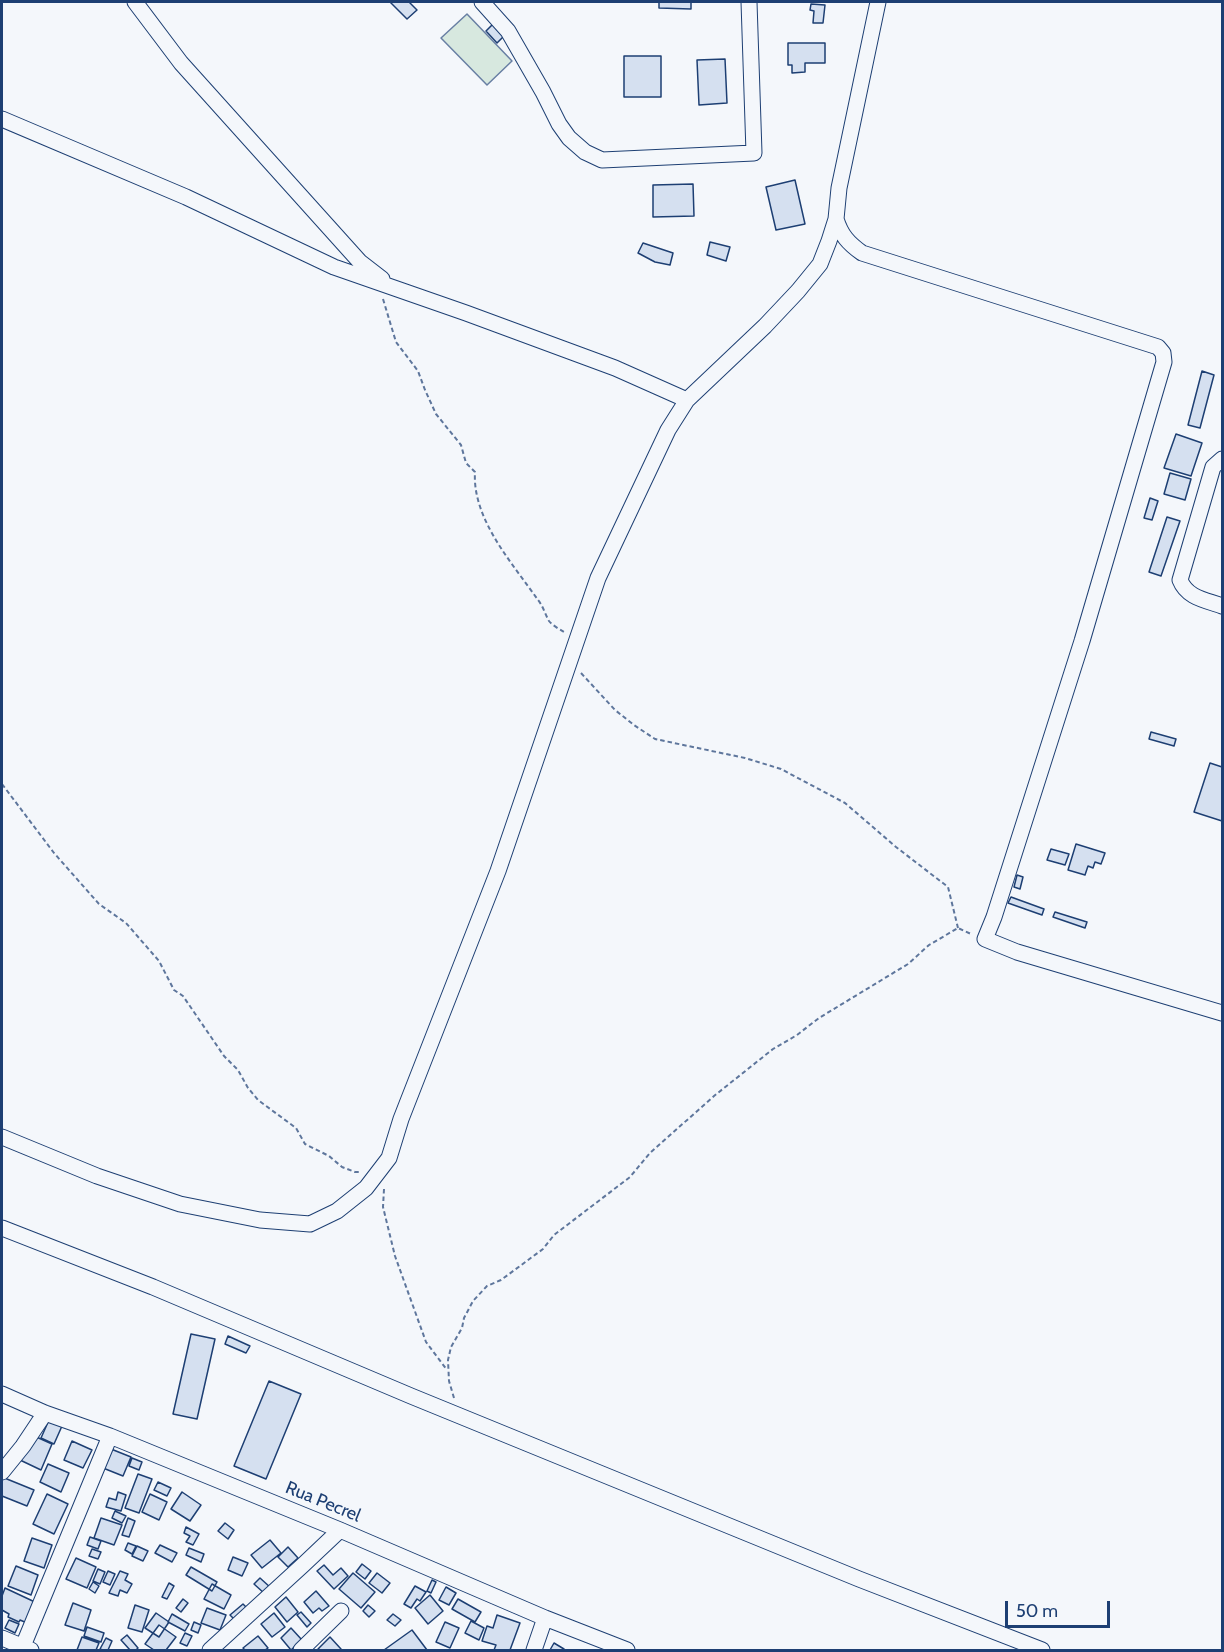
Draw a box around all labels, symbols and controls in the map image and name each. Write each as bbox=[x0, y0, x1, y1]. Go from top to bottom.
street label: Rua Pecrel bbox=[282, 1477, 364, 1527]
scale bar bbox=[1008, 1589, 1113, 1627]
text: 50 m bbox=[1016, 1600, 1058, 1622]

